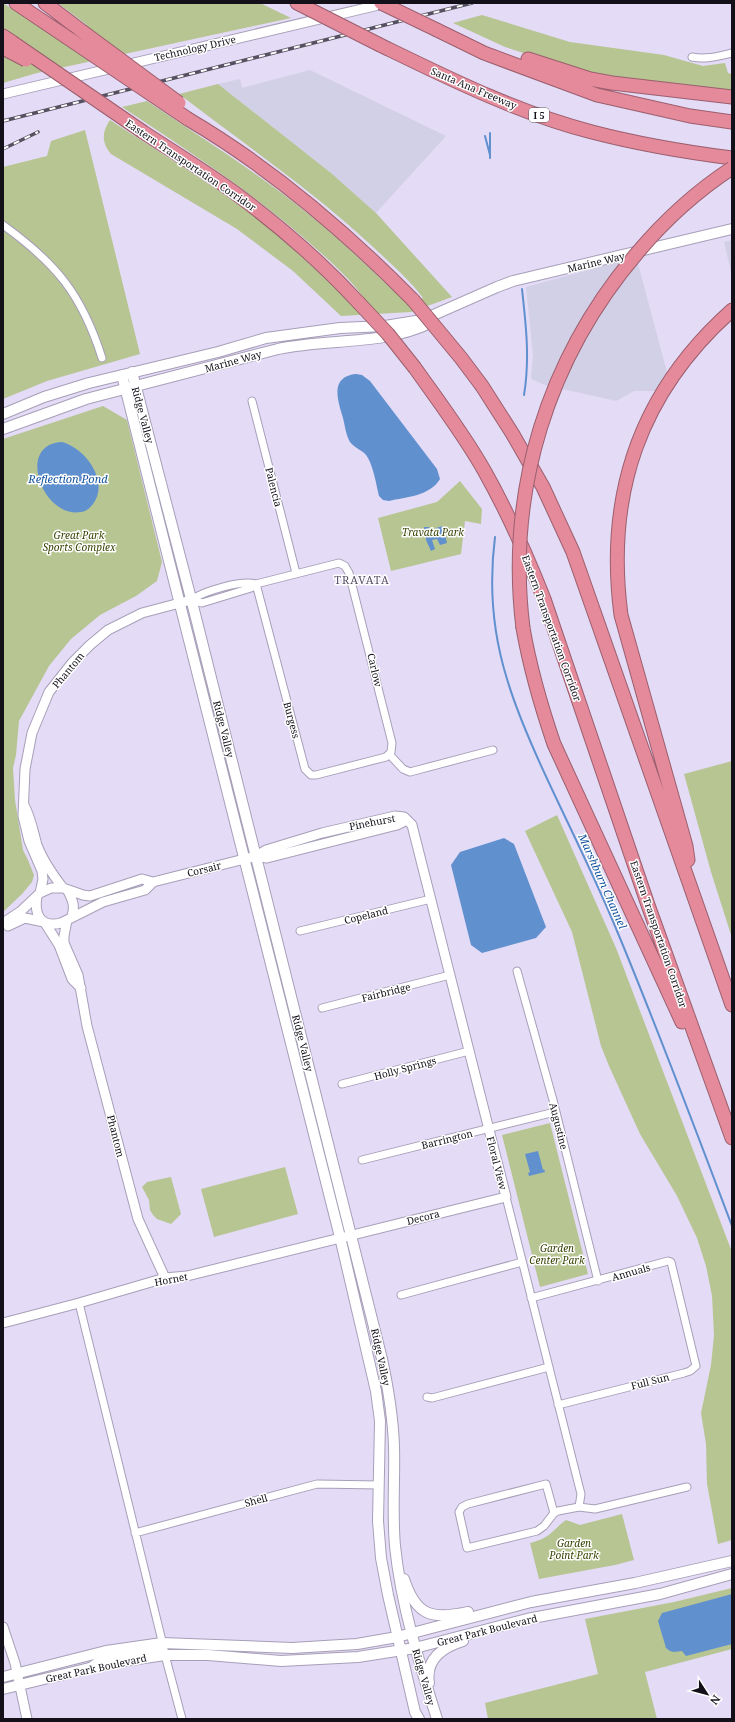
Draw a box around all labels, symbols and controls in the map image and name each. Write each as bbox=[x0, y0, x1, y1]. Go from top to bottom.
street label: Technology Drive bbox=[153, 32, 237, 64]
street label: Santa Ana Freeway bbox=[429, 64, 519, 113]
road number: I 5 bbox=[529, 108, 549, 122]
street label: Eastern Transportation Corridor bbox=[123, 116, 259, 214]
street label: Marine Way bbox=[566, 249, 626, 275]
street label: Marine Way bbox=[203, 347, 263, 375]
street label: Ridge Valley bbox=[129, 385, 157, 445]
street label: Palencia bbox=[262, 466, 286, 509]
water label: Reflection Pond bbox=[27, 471, 108, 486]
park label: Travata Park bbox=[402, 525, 464, 539]
park label: Great Park Sports Complex bbox=[43, 528, 116, 554]
street label: Eastern Transportation Corridor bbox=[519, 553, 585, 703]
district label: TRAVATA bbox=[334, 572, 390, 587]
street label: Phantom bbox=[49, 649, 88, 691]
street label: Carlow bbox=[364, 652, 386, 688]
street label: Ridge Valley bbox=[210, 699, 238, 759]
street label: Burgess bbox=[280, 700, 304, 740]
street label: Pinehurst bbox=[348, 811, 397, 833]
water label: Marshburn Channel bbox=[575, 830, 631, 932]
street label: Corsair bbox=[185, 858, 223, 880]
street label: Eastern Transportation Corridor bbox=[627, 859, 691, 1010]
street label: Copeland bbox=[343, 903, 389, 927]
street label: Fairbridge bbox=[360, 979, 412, 1005]
street label: Ridge Valley bbox=[289, 1013, 317, 1073]
street label: Holly Springs bbox=[372, 1053, 438, 1083]
street label: Augustine bbox=[546, 1101, 572, 1151]
street label: Phantom bbox=[104, 1113, 128, 1159]
street label: Barrington bbox=[420, 1126, 475, 1152]
street label: Floral View bbox=[484, 1135, 510, 1192]
street label: Decora bbox=[405, 1206, 441, 1228]
park label: Garden Center Park bbox=[529, 1241, 585, 1267]
street label: Annuals bbox=[610, 1260, 652, 1284]
street label: Hornet bbox=[153, 1269, 189, 1289]
street label: Ridge Valley bbox=[368, 1327, 394, 1387]
street label: Full Sun bbox=[629, 1369, 671, 1393]
street label: Shell bbox=[243, 1490, 269, 1510]
park label: Garden Point Park bbox=[548, 1536, 599, 1562]
street label: Great Park Boulevard bbox=[435, 1611, 539, 1649]
street label: Ridge Valley bbox=[409, 1647, 439, 1707]
street label: Great Park Boulevard bbox=[44, 1650, 148, 1686]
north arrow bbox=[687, 1674, 727, 1714]
text: N bbox=[707, 1692, 724, 1708]

